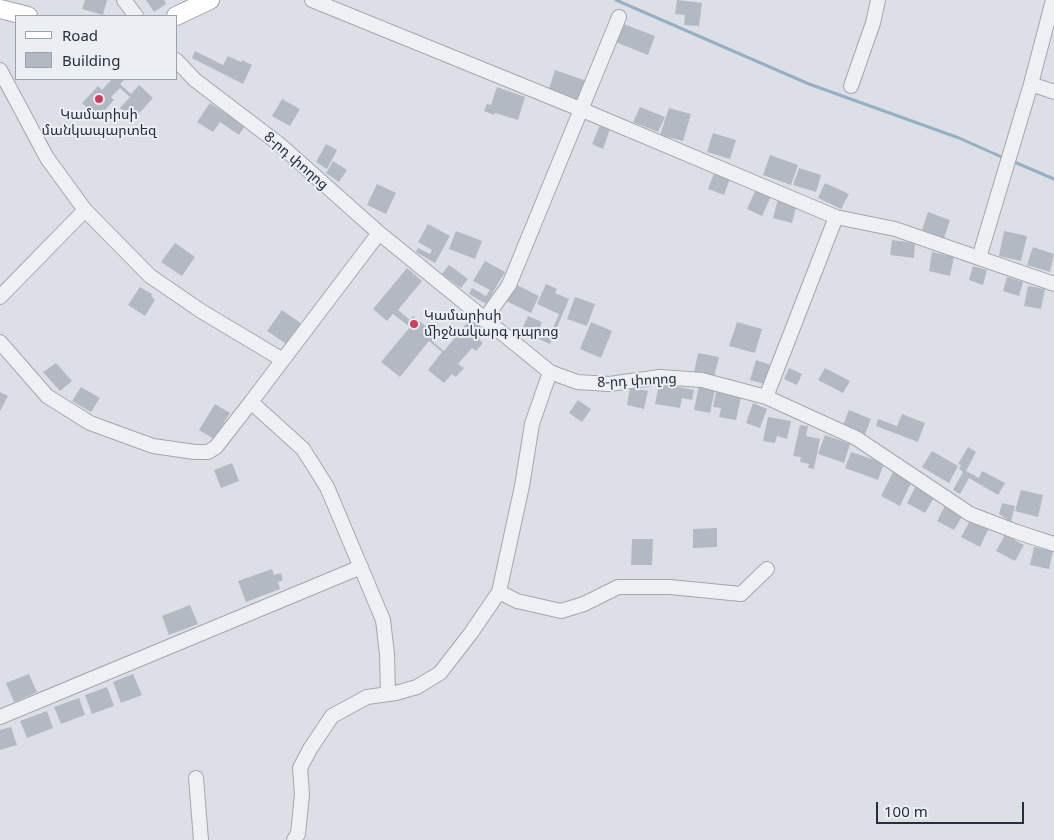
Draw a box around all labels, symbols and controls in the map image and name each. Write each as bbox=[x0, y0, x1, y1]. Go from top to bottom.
legend bbox=[15, 15, 178, 80]
text: Road bbox=[62, 25, 98, 45]
text: Building bbox=[62, 50, 120, 70]
marker: Կամարիսի մանկապարտեզ bbox=[93, 93, 105, 105]
place label: Կամարիսի մանկապարտեզ bbox=[42, 107, 156, 140]
street label: 8-րդ փողոց bbox=[260, 129, 332, 193]
place label: Կամարիսի միջնակարգ դպրոց bbox=[424, 308, 559, 341]
marker: Կամարիսի միջնակարգ դպրոց bbox=[408, 318, 420, 330]
street label: 8-րդ փողոց bbox=[597, 371, 677, 391]
scale bar bbox=[879, 792, 1026, 824]
text: 100 m bbox=[884, 801, 928, 821]

